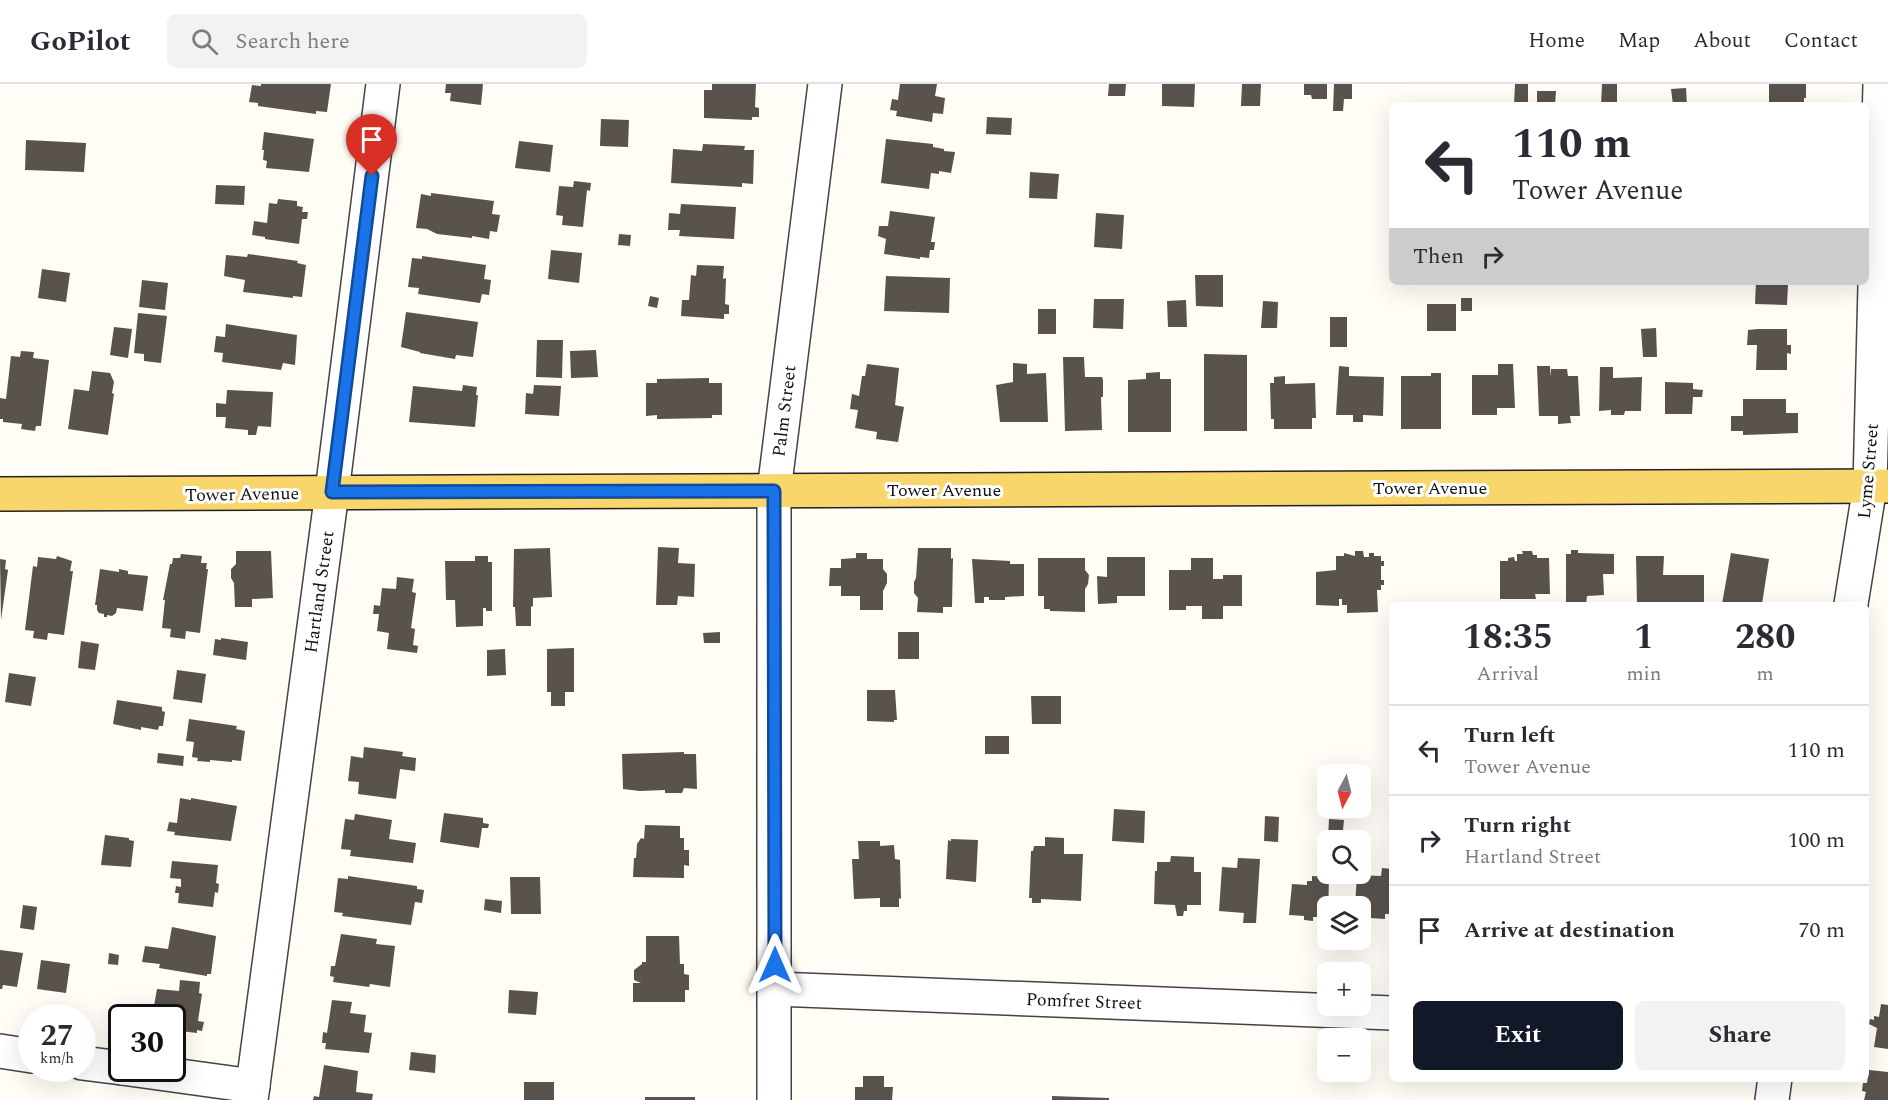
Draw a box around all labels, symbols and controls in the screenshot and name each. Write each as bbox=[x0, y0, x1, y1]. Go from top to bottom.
search box bbox=[167, 14, 587, 68]
text: GoPilot bbox=[30, 20, 131, 63]
icon: search bbox=[188, 25, 221, 58]
text: Search here bbox=[236, 25, 350, 58]
text: Home bbox=[1528, 25, 1585, 57]
text: Map bbox=[1618, 25, 1660, 57]
text: About bbox=[1693, 25, 1751, 57]
text: Contact bbox=[1784, 25, 1858, 57]
text: 110 m bbox=[1512, 113, 1631, 176]
pin bbox=[346, 114, 397, 176]
icon: arrive bbox=[355, 123, 388, 156]
icon: left bbox=[1413, 126, 1491, 204]
text: Tower Avenue bbox=[1512, 170, 1683, 212]
text: Then bbox=[1413, 240, 1464, 273]
icon: right bbox=[1476, 240, 1509, 273]
street label: Palm Street bbox=[765, 364, 804, 459]
street label: Lyme Street bbox=[1851, 422, 1886, 520]
street label: Tower Avenue bbox=[1373, 475, 1487, 502]
street label: Tower Avenue bbox=[887, 477, 1001, 504]
street label: Tower Avenue bbox=[185, 480, 299, 509]
street label: Hartland Street bbox=[298, 529, 341, 655]
text: 18:35 bbox=[1462, 610, 1553, 665]
text: 1 bbox=[1634, 610, 1654, 665]
text: 280 bbox=[1735, 610, 1795, 665]
text: Arrival bbox=[1477, 659, 1539, 689]
text: min bbox=[1626, 659, 1661, 689]
text: m bbox=[1757, 659, 1774, 689]
text: Turn left bbox=[1464, 719, 1556, 752]
icon: left bbox=[1413, 734, 1446, 767]
text: 110 m bbox=[1788, 734, 1845, 767]
text: Tower Avenue bbox=[1464, 752, 1591, 782]
north arrow bbox=[1317, 764, 1371, 818]
map controls bbox=[1317, 764, 1371, 1082]
text: Turn right bbox=[1464, 809, 1571, 842]
icon: right bbox=[1413, 824, 1446, 857]
text: 100 m bbox=[1788, 824, 1845, 857]
button: search bbox=[1317, 830, 1371, 884]
text: Hartland Street bbox=[1464, 842, 1601, 872]
button: layers bbox=[1317, 896, 1371, 950]
icon: arrive bbox=[1413, 914, 1446, 947]
text: Arrive at destination bbox=[1464, 914, 1675, 947]
text: 70 m bbox=[1799, 914, 1845, 947]
position arrow bbox=[743, 933, 807, 997]
button: + bbox=[1317, 962, 1371, 1016]
street label: Pomfret Street bbox=[1025, 986, 1143, 1017]
button: Exit bbox=[1413, 1001, 1623, 1070]
button: Share bbox=[1635, 1001, 1845, 1070]
speed limit sign: 30 bbox=[108, 1004, 186, 1082]
text: 27 bbox=[40, 1013, 74, 1059]
button: − bbox=[1317, 1028, 1371, 1082]
text: km/h bbox=[40, 1047, 74, 1070]

